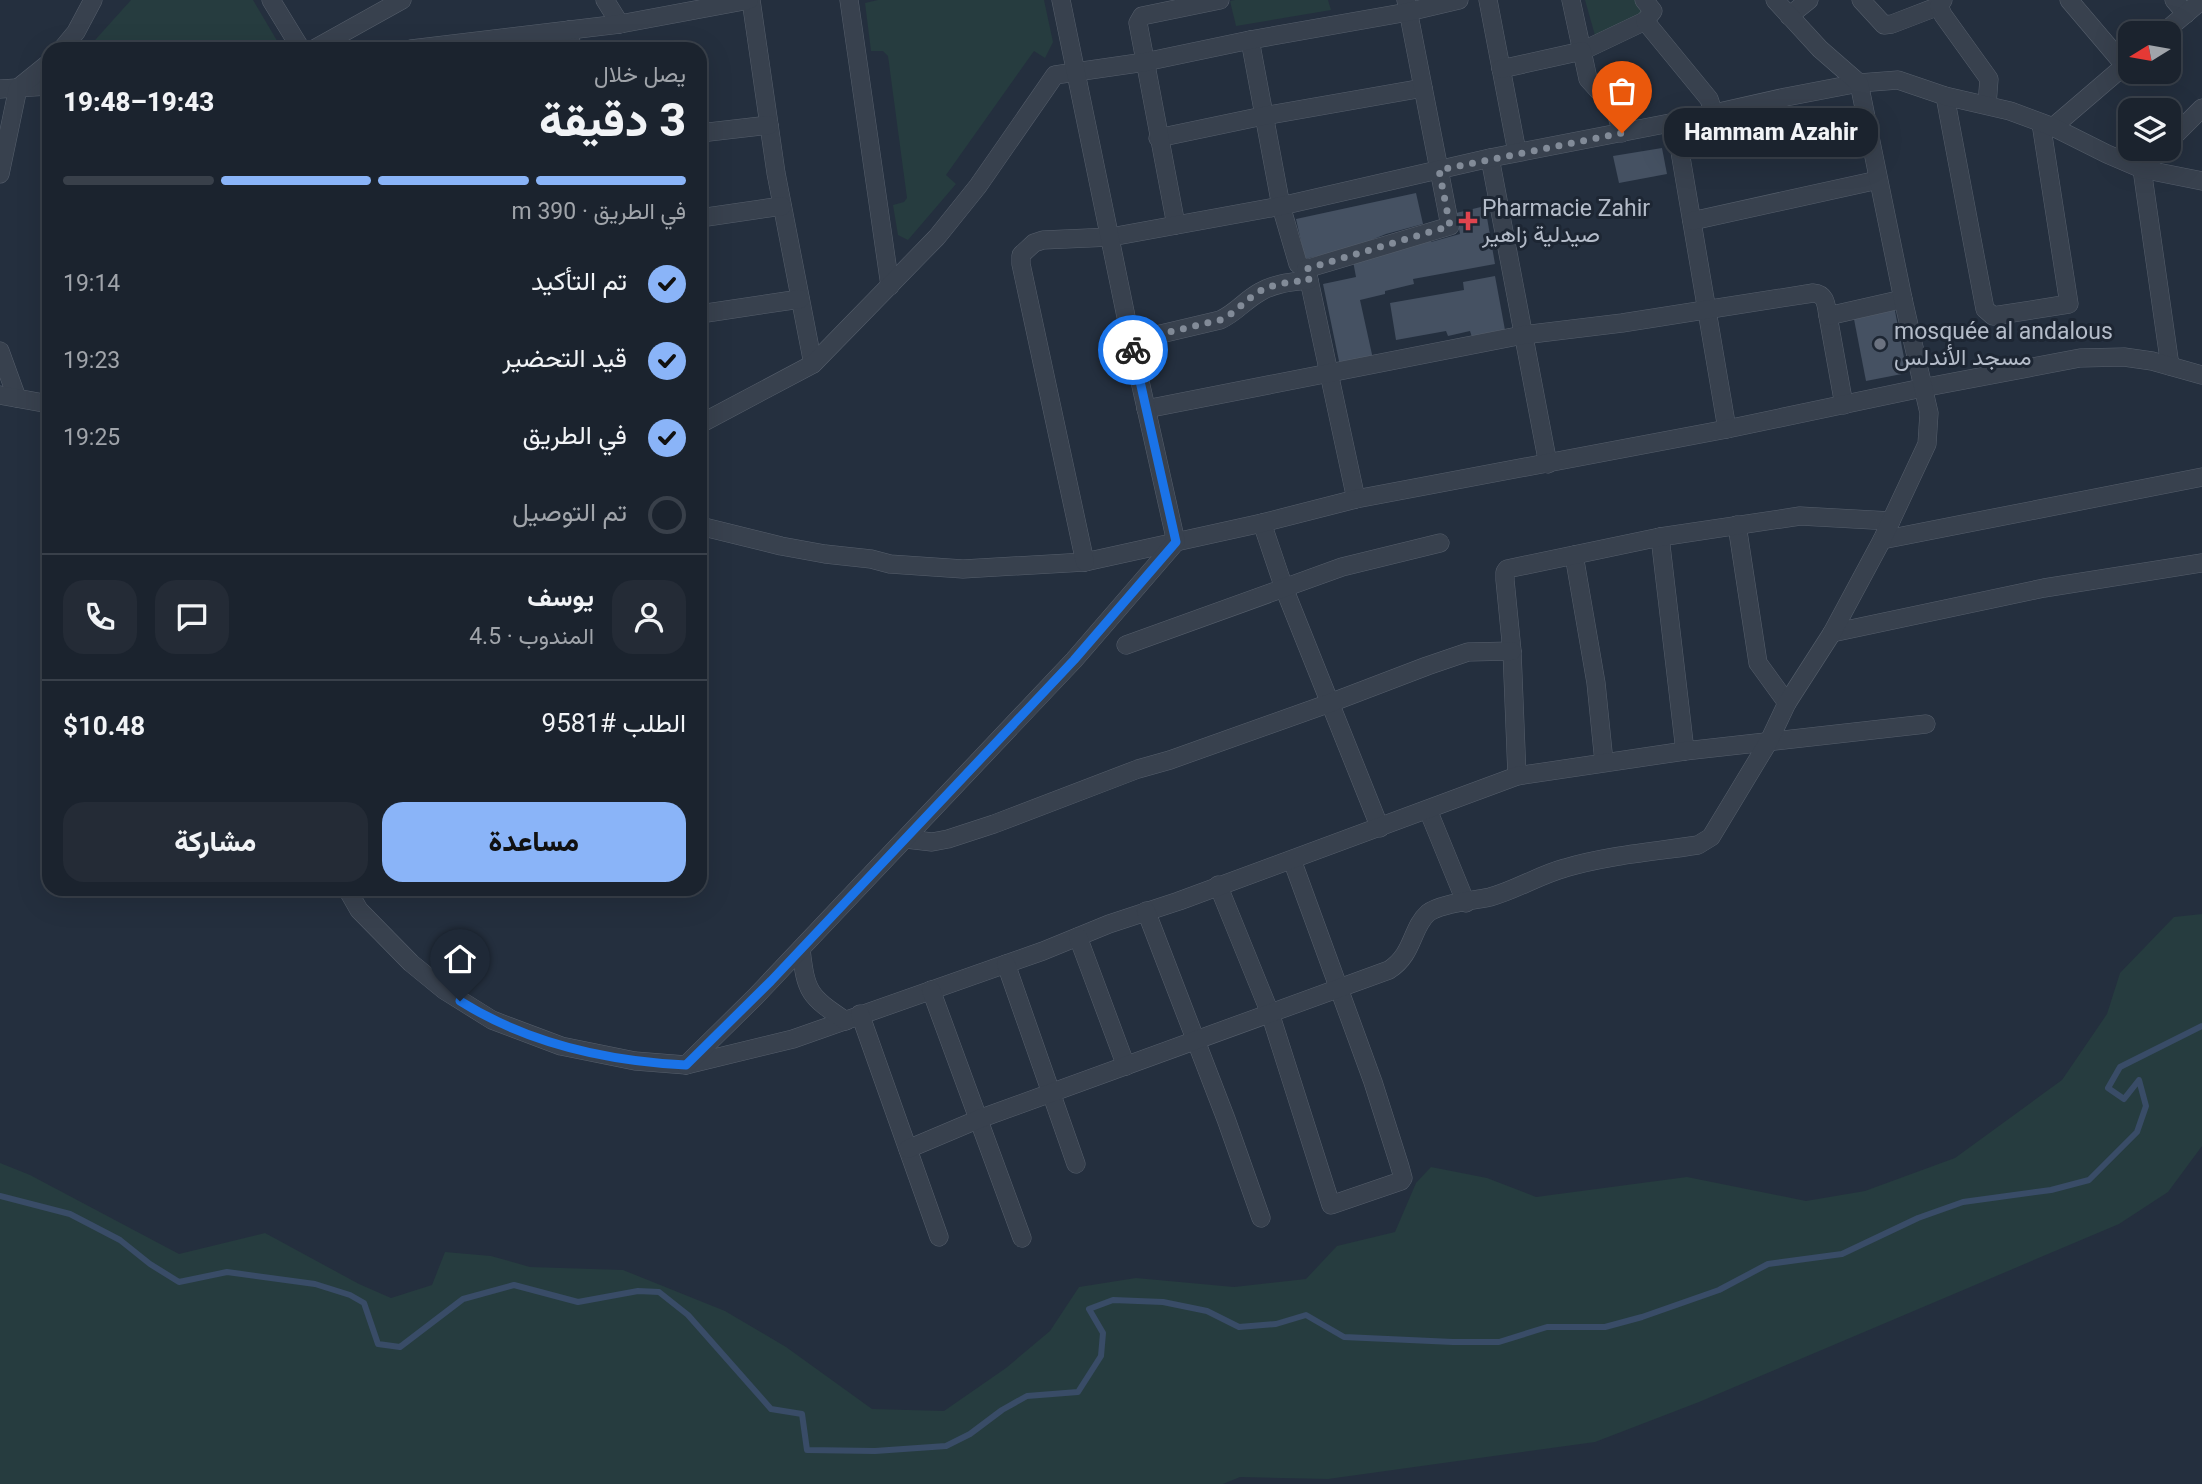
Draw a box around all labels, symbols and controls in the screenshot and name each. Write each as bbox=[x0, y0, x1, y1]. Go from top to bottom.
north arrow bbox=[2118, 21, 2180, 84]
map controls bbox=[2118, 21, 2181, 161]
text: يصل خلال bbox=[594, 61, 686, 88]
pin bbox=[1592, 61, 1652, 133]
icon: bag bbox=[1603, 72, 1641, 110]
text: 19:43–19:48 bbox=[63, 87, 214, 117]
text: 3 دقيقة bbox=[539, 93, 686, 147]
button: layers bbox=[2118, 98, 2181, 161]
callout: Hammam Azahir bbox=[1664, 108, 1878, 158]
text: Hammam Azahir bbox=[1684, 119, 1858, 146]
place label: Pharmacie Zahir صيدلية زاهير bbox=[1481, 195, 1650, 249]
text: في الطريق · 390 m bbox=[512, 198, 686, 225]
marker: Pharmacie Zahir صيدلية زاهير bbox=[1460, 213, 1476, 229]
icon: check bbox=[648, 265, 686, 303]
text: تم التأكيد bbox=[531, 266, 627, 296]
text: 19:14 bbox=[63, 270, 120, 297]
courier bbox=[1098, 315, 1168, 385]
place label: mosquée al andalous مسجد الأندلس bbox=[1894, 318, 2113, 371]
icon: bike bbox=[1114, 331, 1152, 369]
marker: mosquée al andalous مسجد الأندلس bbox=[1872, 336, 1888, 352]
icon: check bbox=[648, 342, 686, 380]
text: قيد التحضير bbox=[502, 343, 627, 373]
text: 19:23 bbox=[63, 347, 120, 374]
icon: check bbox=[648, 419, 686, 457]
text: في الطريق bbox=[523, 420, 627, 450]
text: 19:25 bbox=[63, 424, 120, 451]
text: تم التوصيل bbox=[512, 497, 627, 527]
button: phone bbox=[63, 580, 137, 654]
button: chat bbox=[155, 580, 229, 654]
button: person bbox=[612, 580, 686, 654]
text: يوسف bbox=[527, 582, 594, 612]
text: المندوب · 4.5 bbox=[469, 623, 594, 650]
text: الطلب #9581 bbox=[542, 708, 686, 738]
text: $10.48 bbox=[63, 711, 145, 741]
button: مشاركة bbox=[63, 802, 368, 882]
button: مساعدة bbox=[382, 802, 686, 882]
pin bbox=[430, 929, 490, 1001]
icon: home bbox=[441, 940, 479, 978]

